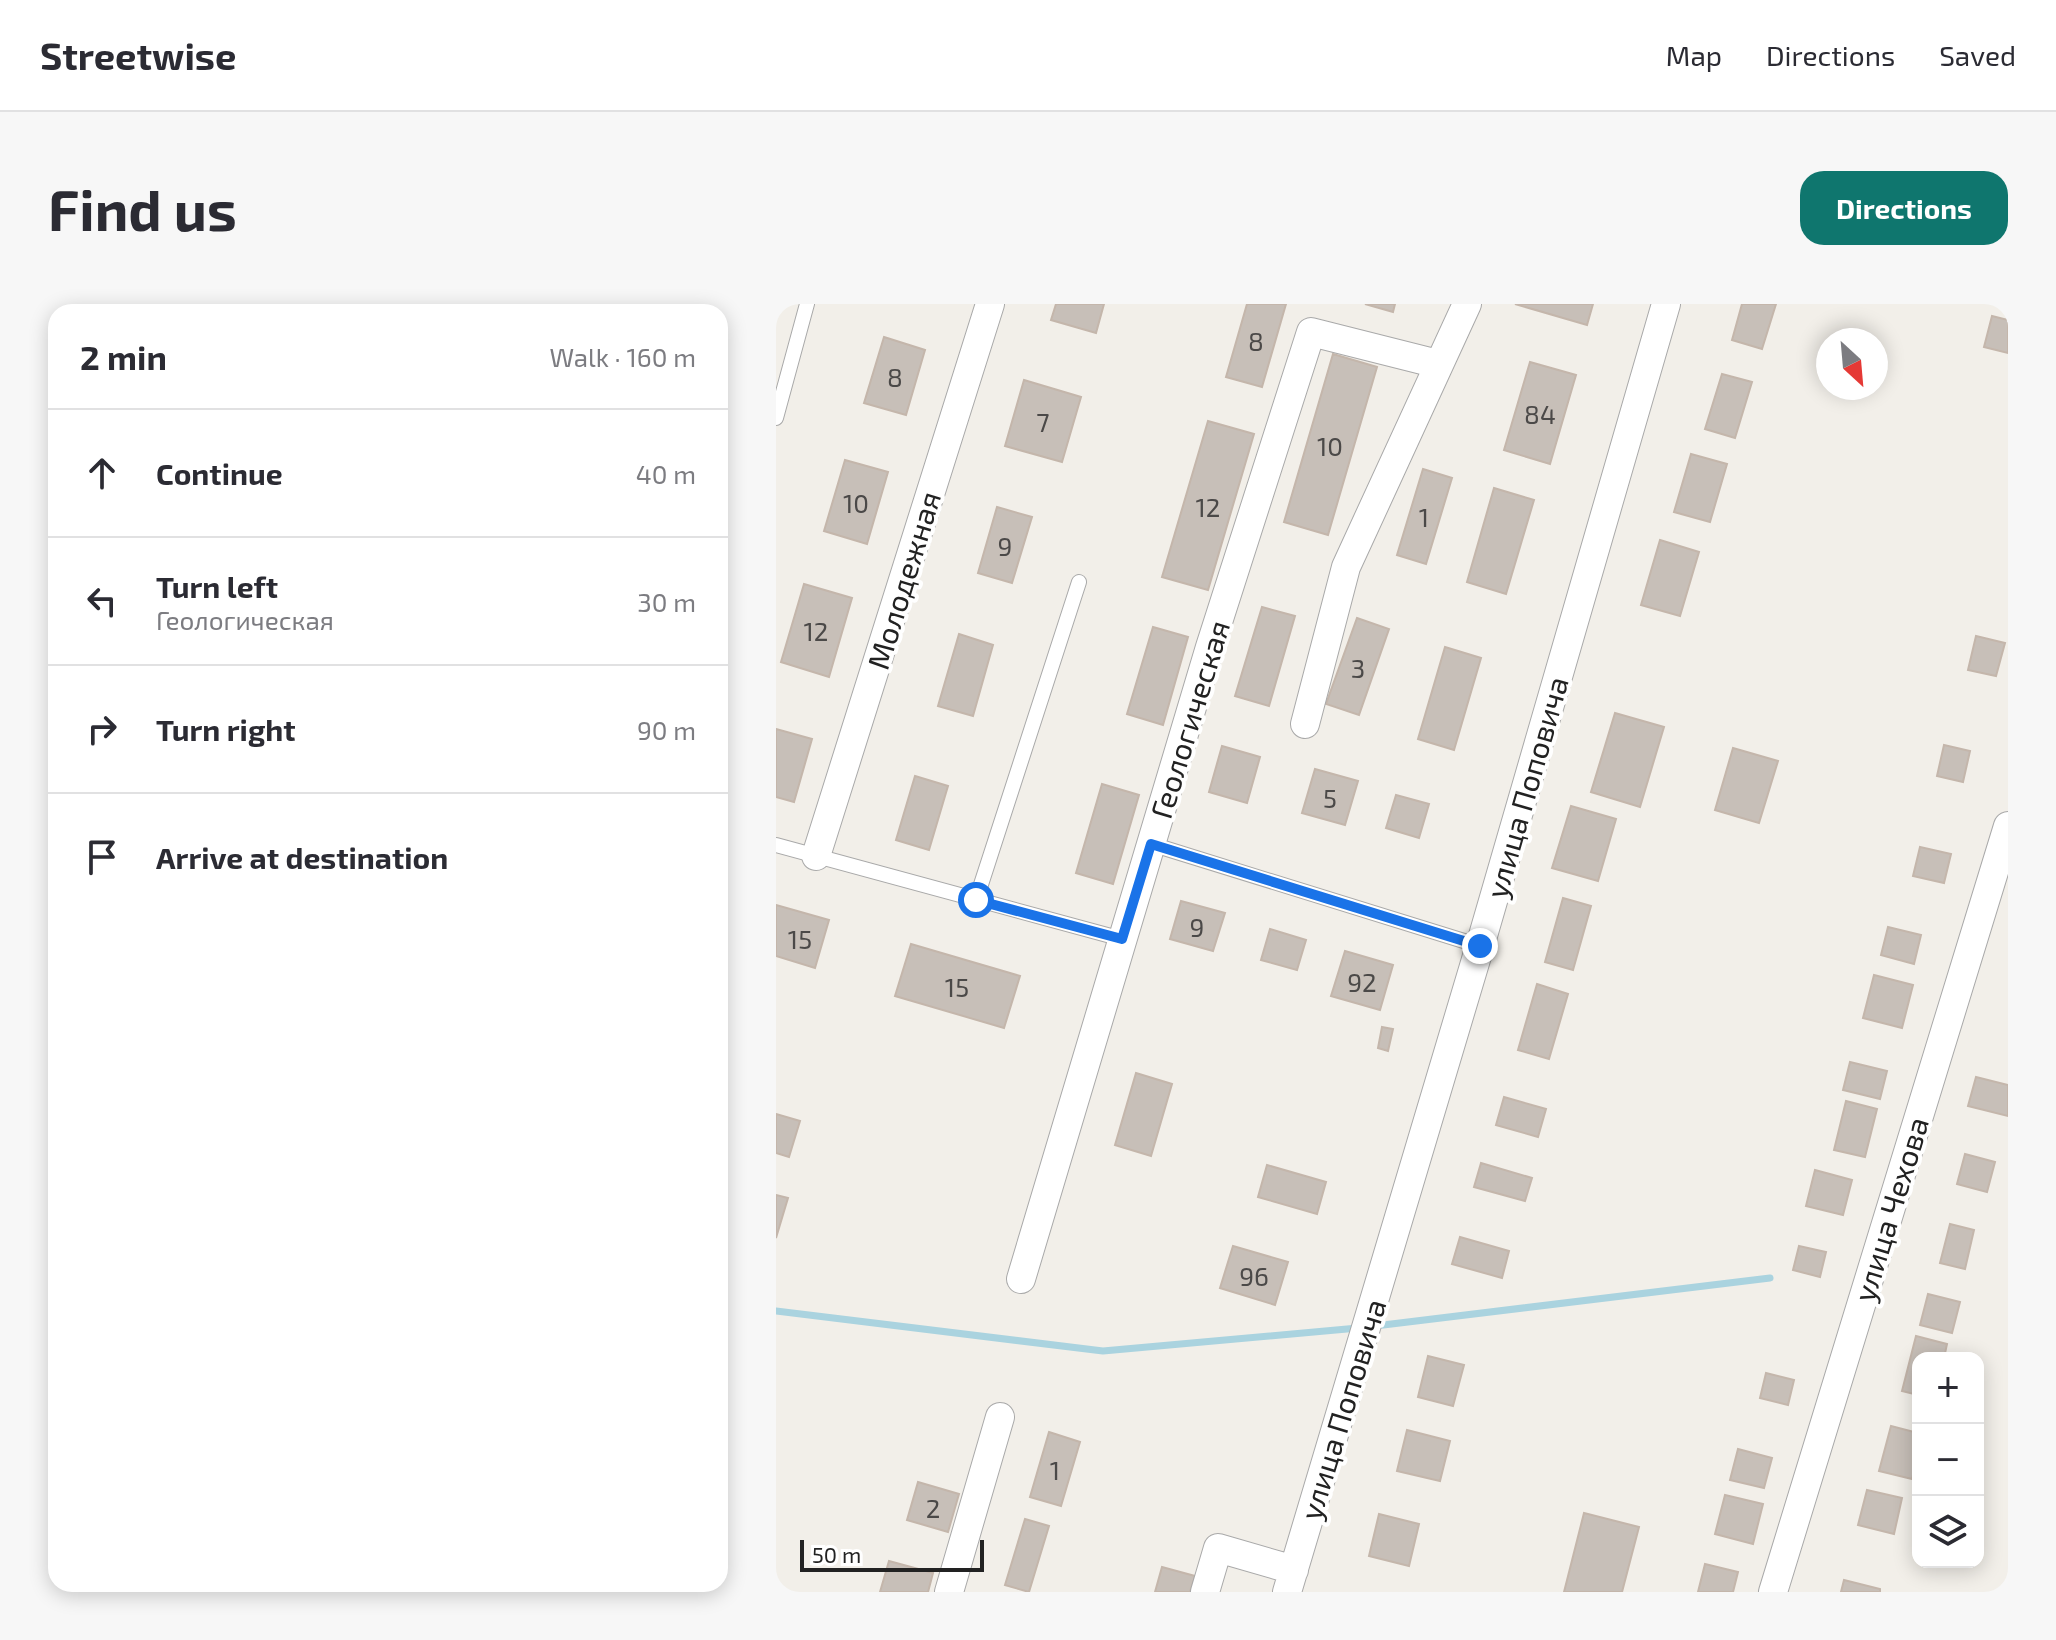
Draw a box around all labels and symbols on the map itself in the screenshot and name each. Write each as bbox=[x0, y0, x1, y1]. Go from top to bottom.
house number: 8 bbox=[1248, 325, 1264, 356]
north arrow bbox=[1816, 328, 1888, 400]
house number: 8 bbox=[887, 361, 903, 392]
house number: 84 bbox=[1524, 398, 1556, 429]
house number: 7 bbox=[1036, 406, 1050, 437]
house number: 10 bbox=[1317, 430, 1343, 461]
house number: 10 bbox=[843, 487, 869, 518]
street label: Молодежная bbox=[859, 487, 947, 673]
house number: 12 bbox=[1196, 491, 1220, 522]
house number: 1 bbox=[1419, 501, 1429, 532]
house number: 9 bbox=[998, 530, 1012, 561]
house number: 12 bbox=[804, 615, 828, 646]
street label: Геологическая bbox=[1142, 616, 1236, 822]
house number: 3 bbox=[1351, 652, 1365, 683]
street label: улица Поповича bbox=[1477, 672, 1576, 902]
house number: 5 bbox=[1323, 782, 1337, 813]
route start bbox=[958, 882, 994, 918]
house number: 9 bbox=[1190, 911, 1204, 942]
house number: 15 bbox=[788, 923, 812, 954]
route end bbox=[1462, 928, 1498, 964]
house number: 92 bbox=[1347, 966, 1377, 997]
house number: 15 bbox=[945, 971, 969, 1002]
street label: улица Чехова bbox=[1845, 1112, 1936, 1306]
house number: 96 bbox=[1239, 1260, 1269, 1291]
street label: улица Поповича bbox=[1291, 1294, 1394, 1524]
house number: 1 bbox=[1050, 1454, 1060, 1485]
house number: 2 bbox=[926, 1492, 940, 1523]
scale bar bbox=[800, 1536, 984, 1572]

